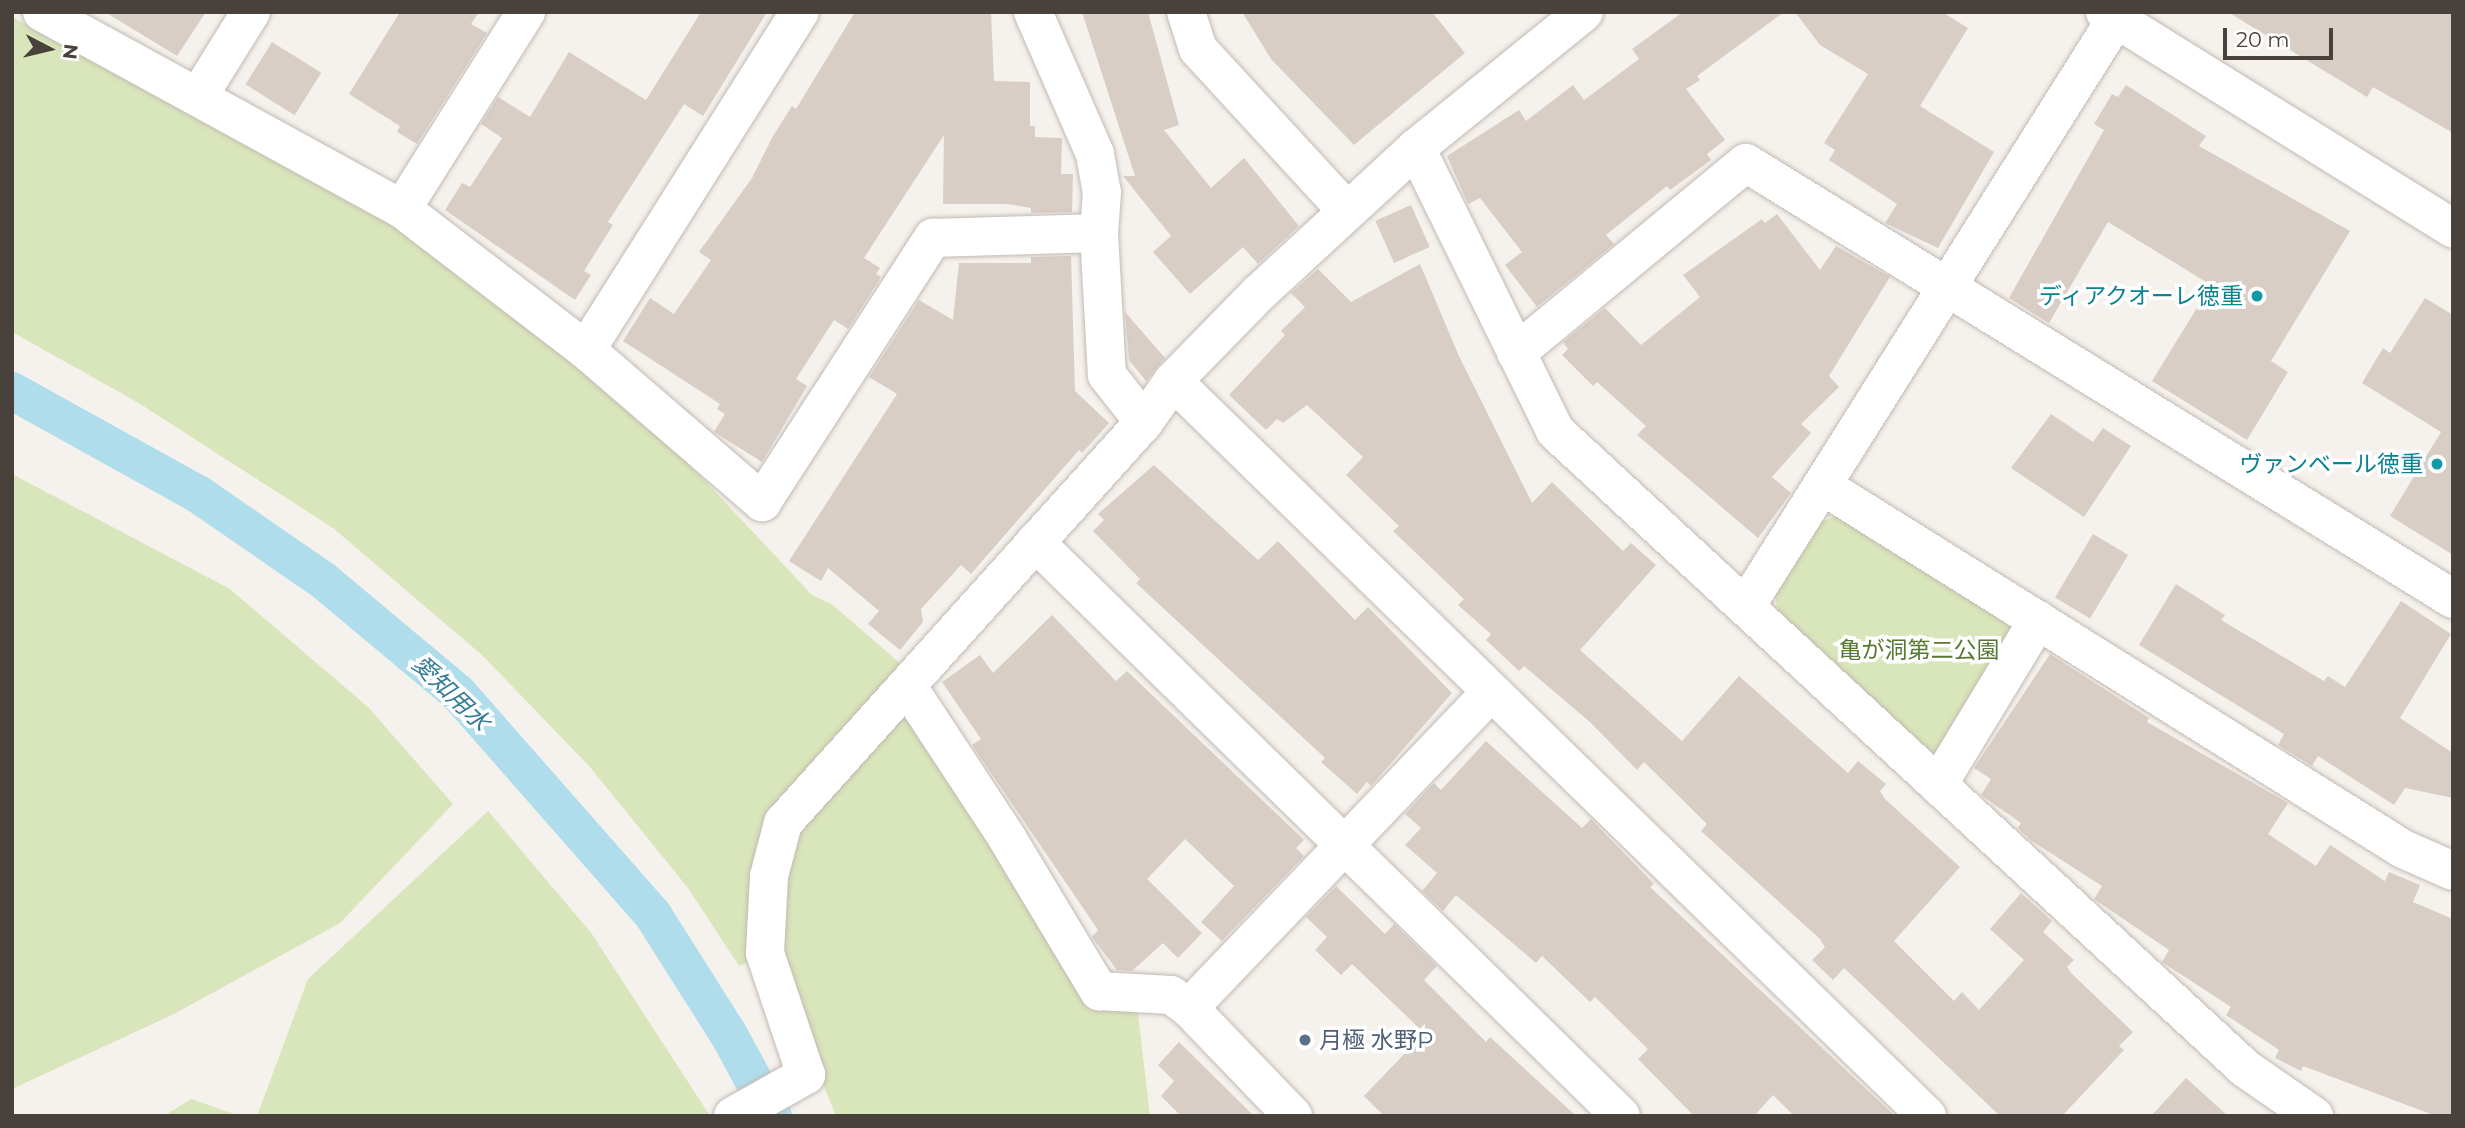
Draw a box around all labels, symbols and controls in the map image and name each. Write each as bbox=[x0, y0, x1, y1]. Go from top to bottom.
north arrow bbox=[14, 14, 84, 84]
scale bar bbox=[2227, 14, 2337, 58]
text: 20 m bbox=[2236, 27, 2290, 52]
text: N bbox=[58, 43, 83, 61]
place label: ディアクオーレ徳重 bbox=[2036, 282, 2243, 310]
marker: ディアクオーレ徳重 bbox=[2249, 288, 2265, 304]
place label: ヴァンベール徳重 bbox=[2239, 450, 2423, 478]
marker: ヴァンベール徳重 bbox=[2429, 456, 2445, 472]
park label: 亀が洞第二公園 bbox=[1839, 636, 1999, 664]
water label: 愛知用水 bbox=[406, 649, 496, 737]
place label: 月極 水野P bbox=[1319, 1026, 1434, 1054]
marker: 月極 水野P bbox=[1297, 1032, 1313, 1048]

